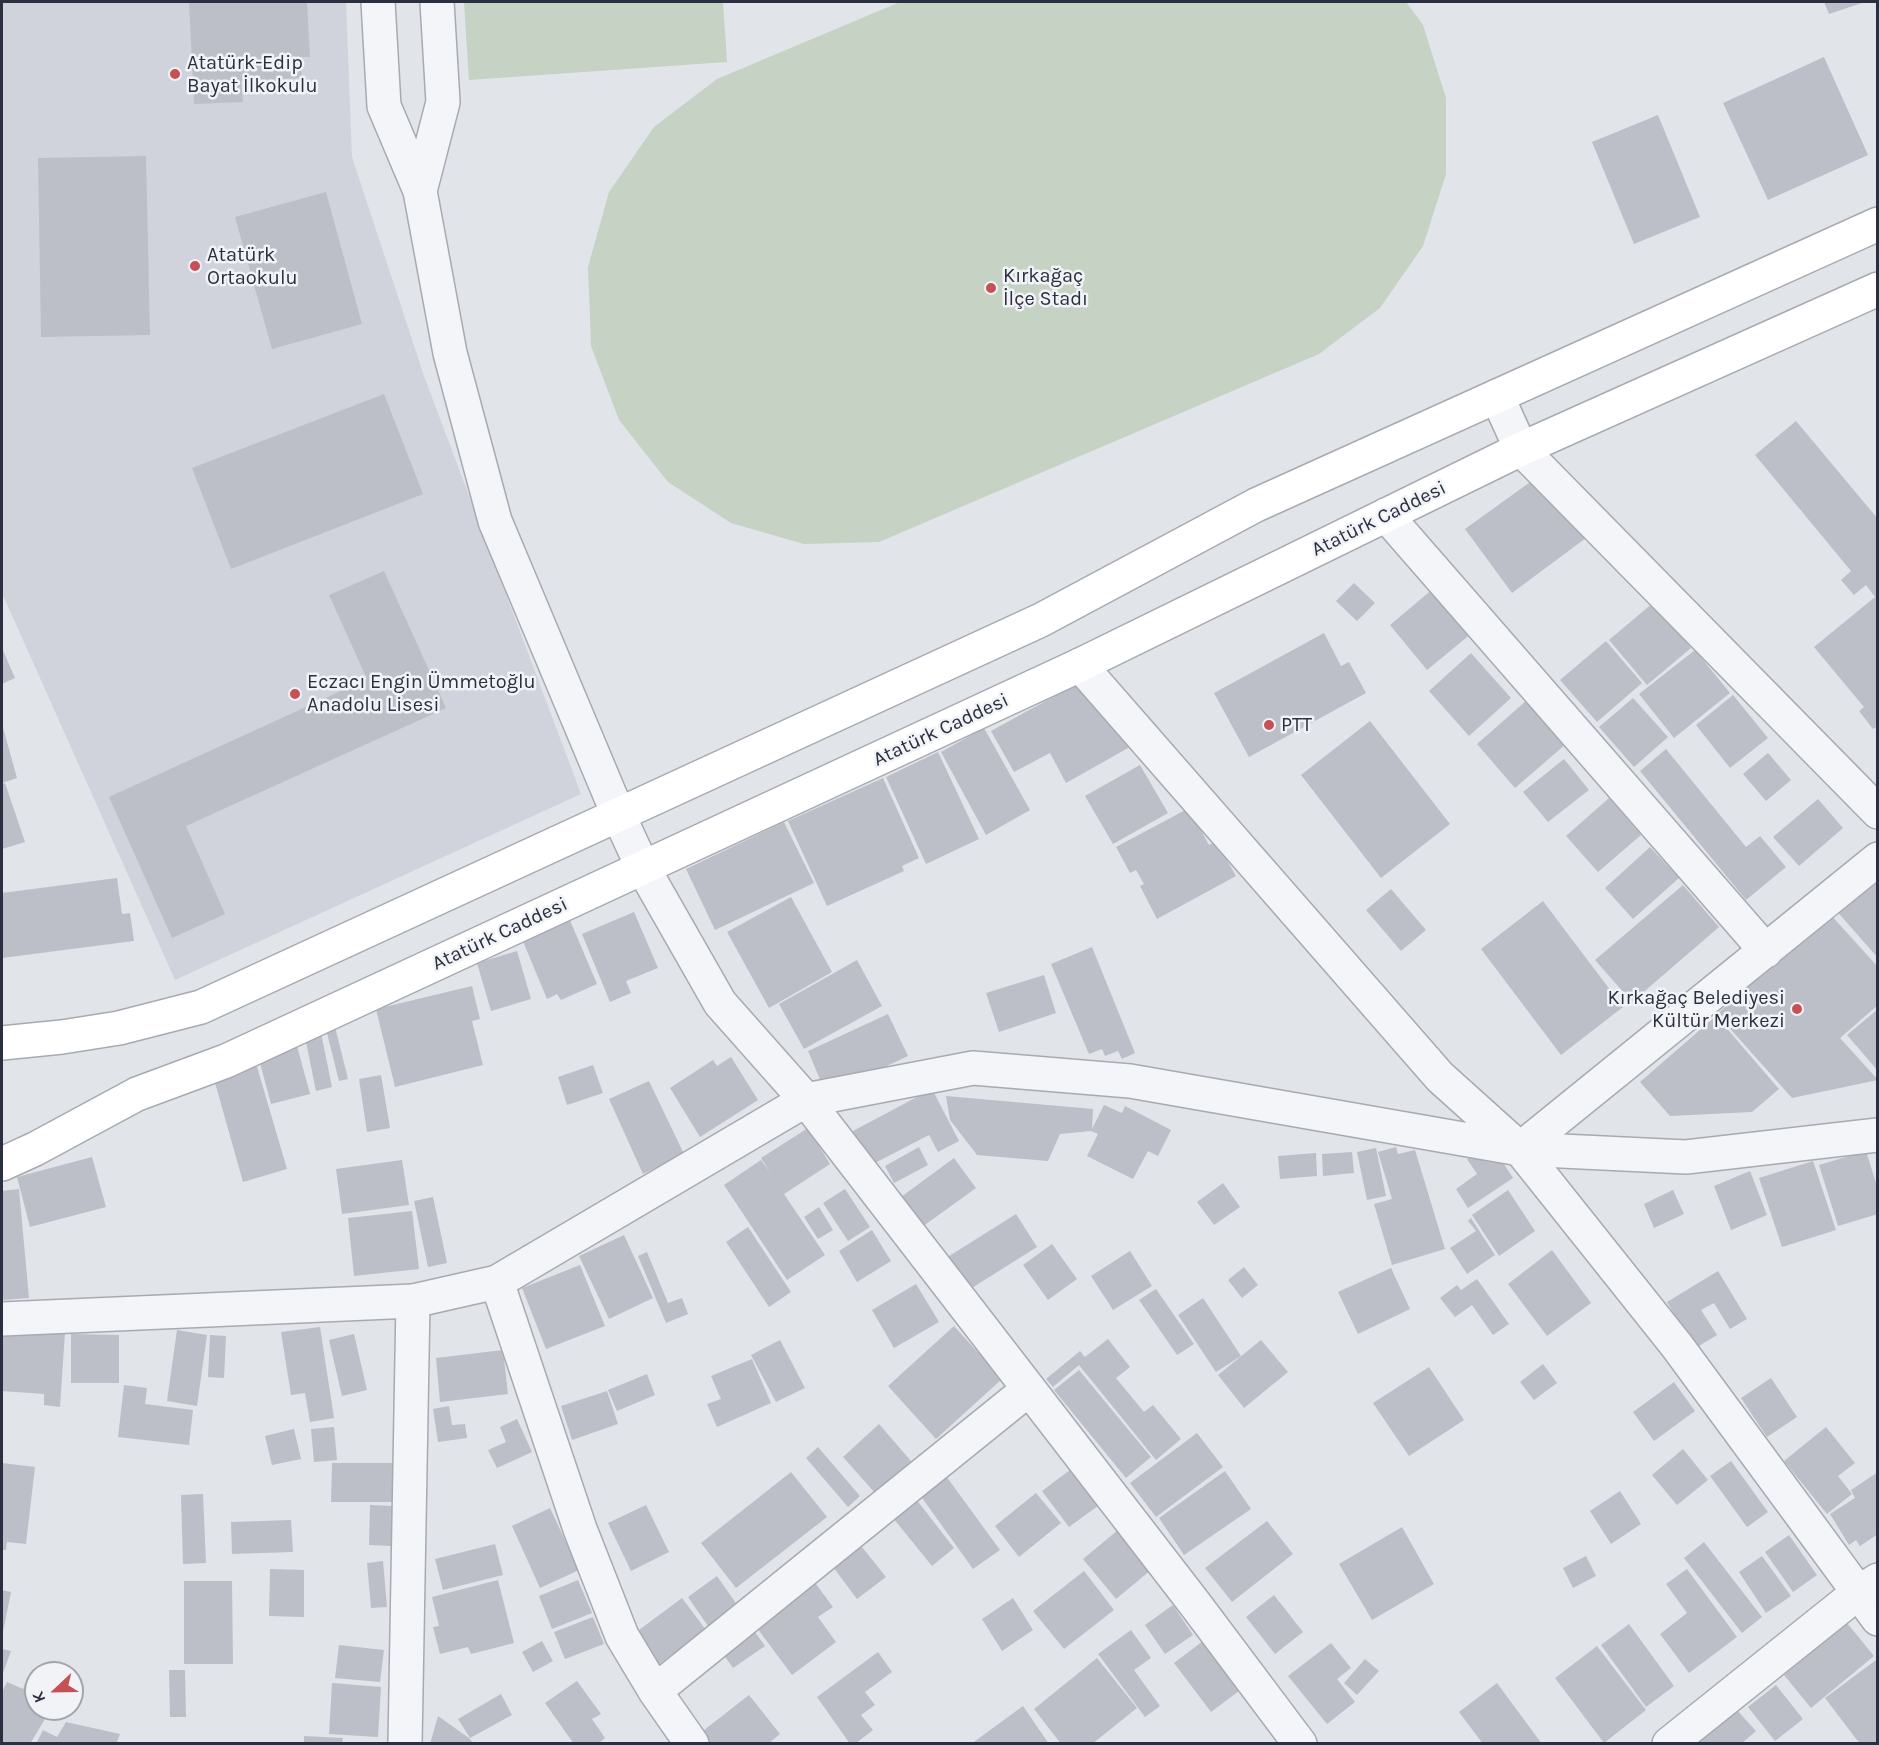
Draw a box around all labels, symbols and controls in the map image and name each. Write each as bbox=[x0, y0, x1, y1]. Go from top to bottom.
place label: Atatürk-Edip Bayat İlkokulu bbox=[187, 51, 318, 98]
marker: Atatürk-Edip Bayat İlkokulu bbox=[168, 67, 182, 81]
place label: Atatürk Ortaokulu bbox=[207, 243, 298, 290]
marker: Atatürk Ortaokulu bbox=[188, 259, 202, 273]
place label: Kırkağaç İlçe Stadı bbox=[1003, 264, 1088, 311]
marker: Kırkağaç İlçe Stadı bbox=[984, 281, 998, 295]
street label: Atatürk Caddesi bbox=[1308, 476, 1450, 562]
place label: Eczacı Engin Ümmetoğlu Anadolu Lisesi bbox=[307, 670, 536, 717]
marker: Eczacı Engin Ümmetoğlu Anadolu Lisesi bbox=[288, 687, 302, 701]
street label: Atatürk Caddesi bbox=[869, 688, 1013, 772]
place label: PTT bbox=[1281, 713, 1312, 737]
marker: PTT bbox=[1262, 718, 1276, 732]
street label: Atatürk Caddesi bbox=[428, 892, 572, 976]
place label: Kırkağaç Belediyesi Kültür Merkezi bbox=[1608, 986, 1785, 1033]
marker: Kırkağaç Belediyesi Kültür Merkezi bbox=[1790, 1002, 1804, 1016]
north arrow bbox=[24, 1661, 84, 1721]
text: K bbox=[28, 1689, 49, 1706]

